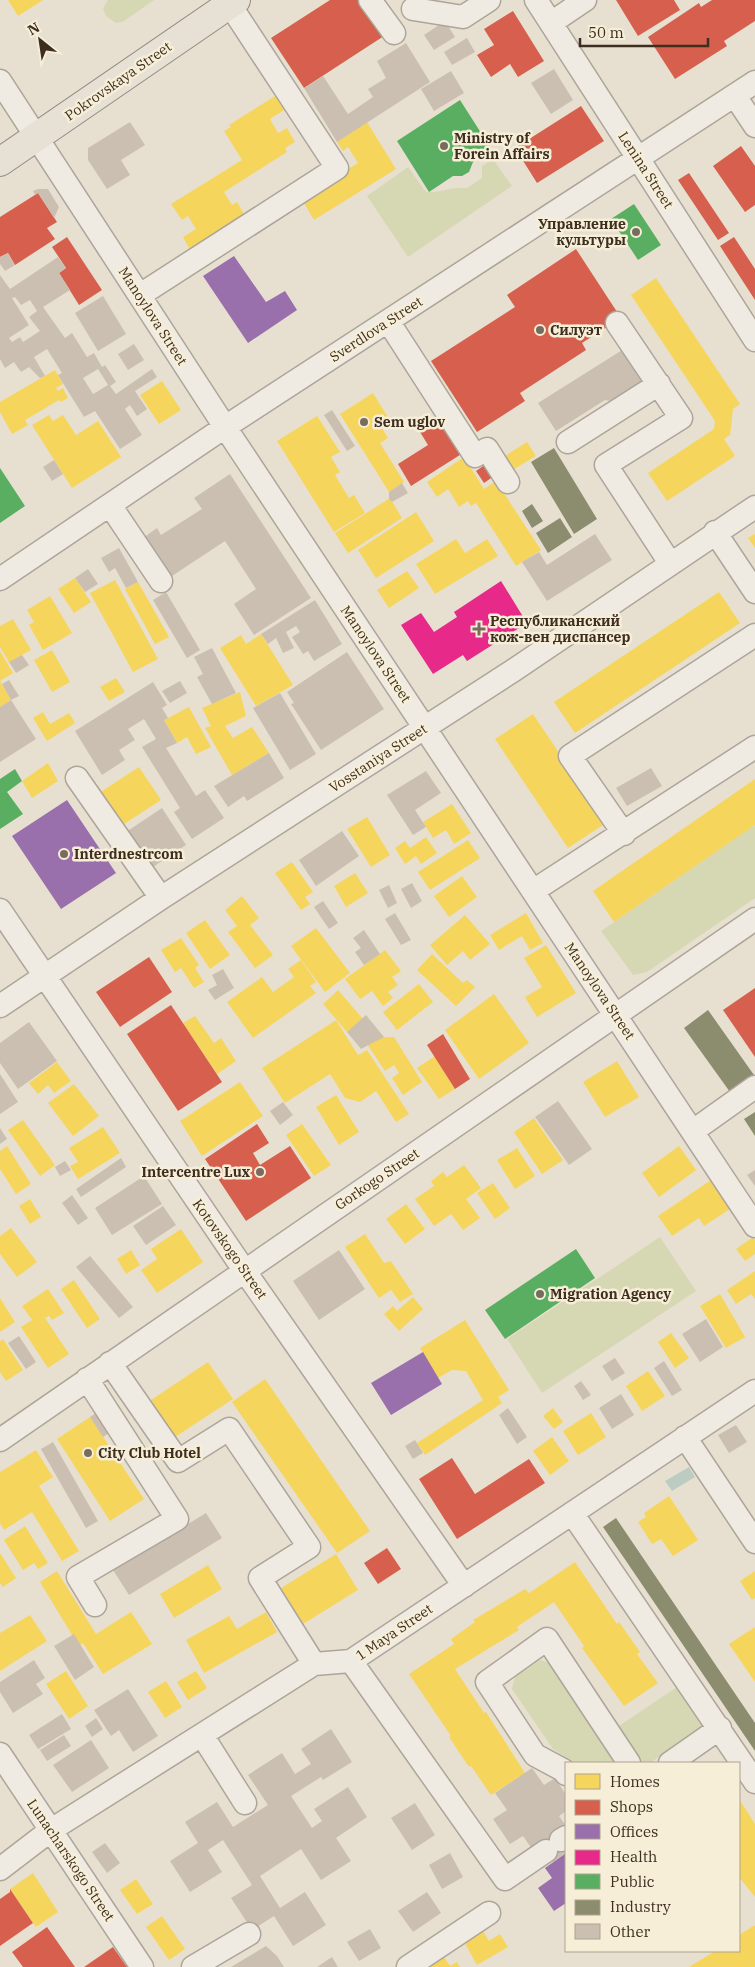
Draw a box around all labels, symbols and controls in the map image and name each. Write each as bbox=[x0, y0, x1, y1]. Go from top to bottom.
north arrow bbox=[15, 15, 65, 65]
scale bar bbox=[580, 15, 708, 47]
text: N bbox=[24, 18, 43, 39]
text: 50 m bbox=[588, 23, 624, 42]
street label: Pokrovskaya Street bbox=[61, 37, 175, 125]
street label: Lenina Street bbox=[614, 128, 678, 212]
place label: Ministry of Forein Affairs bbox=[454, 129, 550, 163]
marker: Ministry of Forein Affairs bbox=[438, 140, 450, 152]
place label: Управление культуры bbox=[538, 215, 626, 249]
marker: Управление культуры bbox=[630, 226, 642, 238]
street label: Manoylova Street bbox=[115, 263, 192, 369]
street label: Sverdlova Street bbox=[326, 292, 426, 366]
place label: Силуэт bbox=[550, 321, 602, 339]
marker: Силуэт bbox=[534, 324, 546, 336]
place label: Sem uglov bbox=[374, 413, 445, 431]
marker: Sem uglov bbox=[358, 416, 370, 428]
street label: Manoylova Street bbox=[337, 602, 415, 706]
place label: Республиканский кож-вен диспансер bbox=[490, 612, 630, 646]
marker: Республиканский кож-вен диспансер bbox=[472, 622, 486, 636]
street label: Vosstaniya Street bbox=[326, 720, 430, 796]
place label: Interdnestrcom bbox=[74, 845, 183, 863]
marker: Interdnestrcom bbox=[58, 848, 70, 860]
street label: Manoylova Street bbox=[561, 939, 639, 1043]
street label: Gorkogo Street bbox=[331, 1144, 423, 1214]
place label: Intercentre Lux bbox=[142, 1163, 251, 1181]
marker: Intercentre Lux bbox=[254, 1166, 266, 1178]
street label: Kotovskogo Street bbox=[189, 1195, 271, 1303]
place label: Migration Agency bbox=[550, 1285, 671, 1303]
marker: Migration Agency bbox=[534, 1288, 546, 1300]
place label: City Club Hotel bbox=[98, 1444, 201, 1462]
marker: City Club Hotel bbox=[82, 1447, 94, 1459]
street label: 1 Maya Street bbox=[352, 1600, 436, 1664]
legend bbox=[565, 1762, 740, 1952]
text: Homes bbox=[610, 1772, 660, 1791]
street label: Lunacharskogo Street bbox=[23, 1795, 119, 1925]
text: Shops bbox=[610, 1797, 653, 1816]
text: Offices bbox=[610, 1822, 658, 1841]
text: Health bbox=[610, 1847, 657, 1866]
text: Public bbox=[610, 1872, 655, 1891]
text: Industry bbox=[610, 1897, 671, 1916]
text: Other bbox=[610, 1922, 650, 1941]

